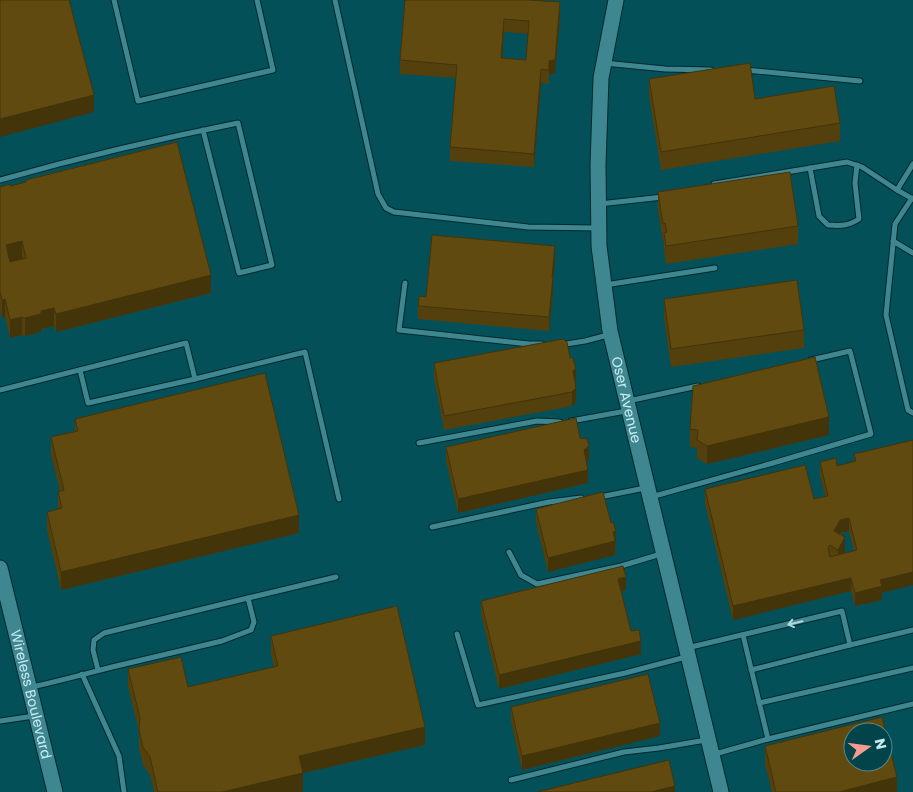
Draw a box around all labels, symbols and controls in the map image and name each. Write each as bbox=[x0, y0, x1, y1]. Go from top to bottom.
street label: Oser Avenue bbox=[606, 354, 647, 446]
one-way arrow bbox=[787, 619, 803, 628]
street label: Wireless Boulevard bbox=[6, 628, 56, 761]
north arrow bbox=[843, 722, 893, 772]
text: N bbox=[870, 736, 892, 751]

